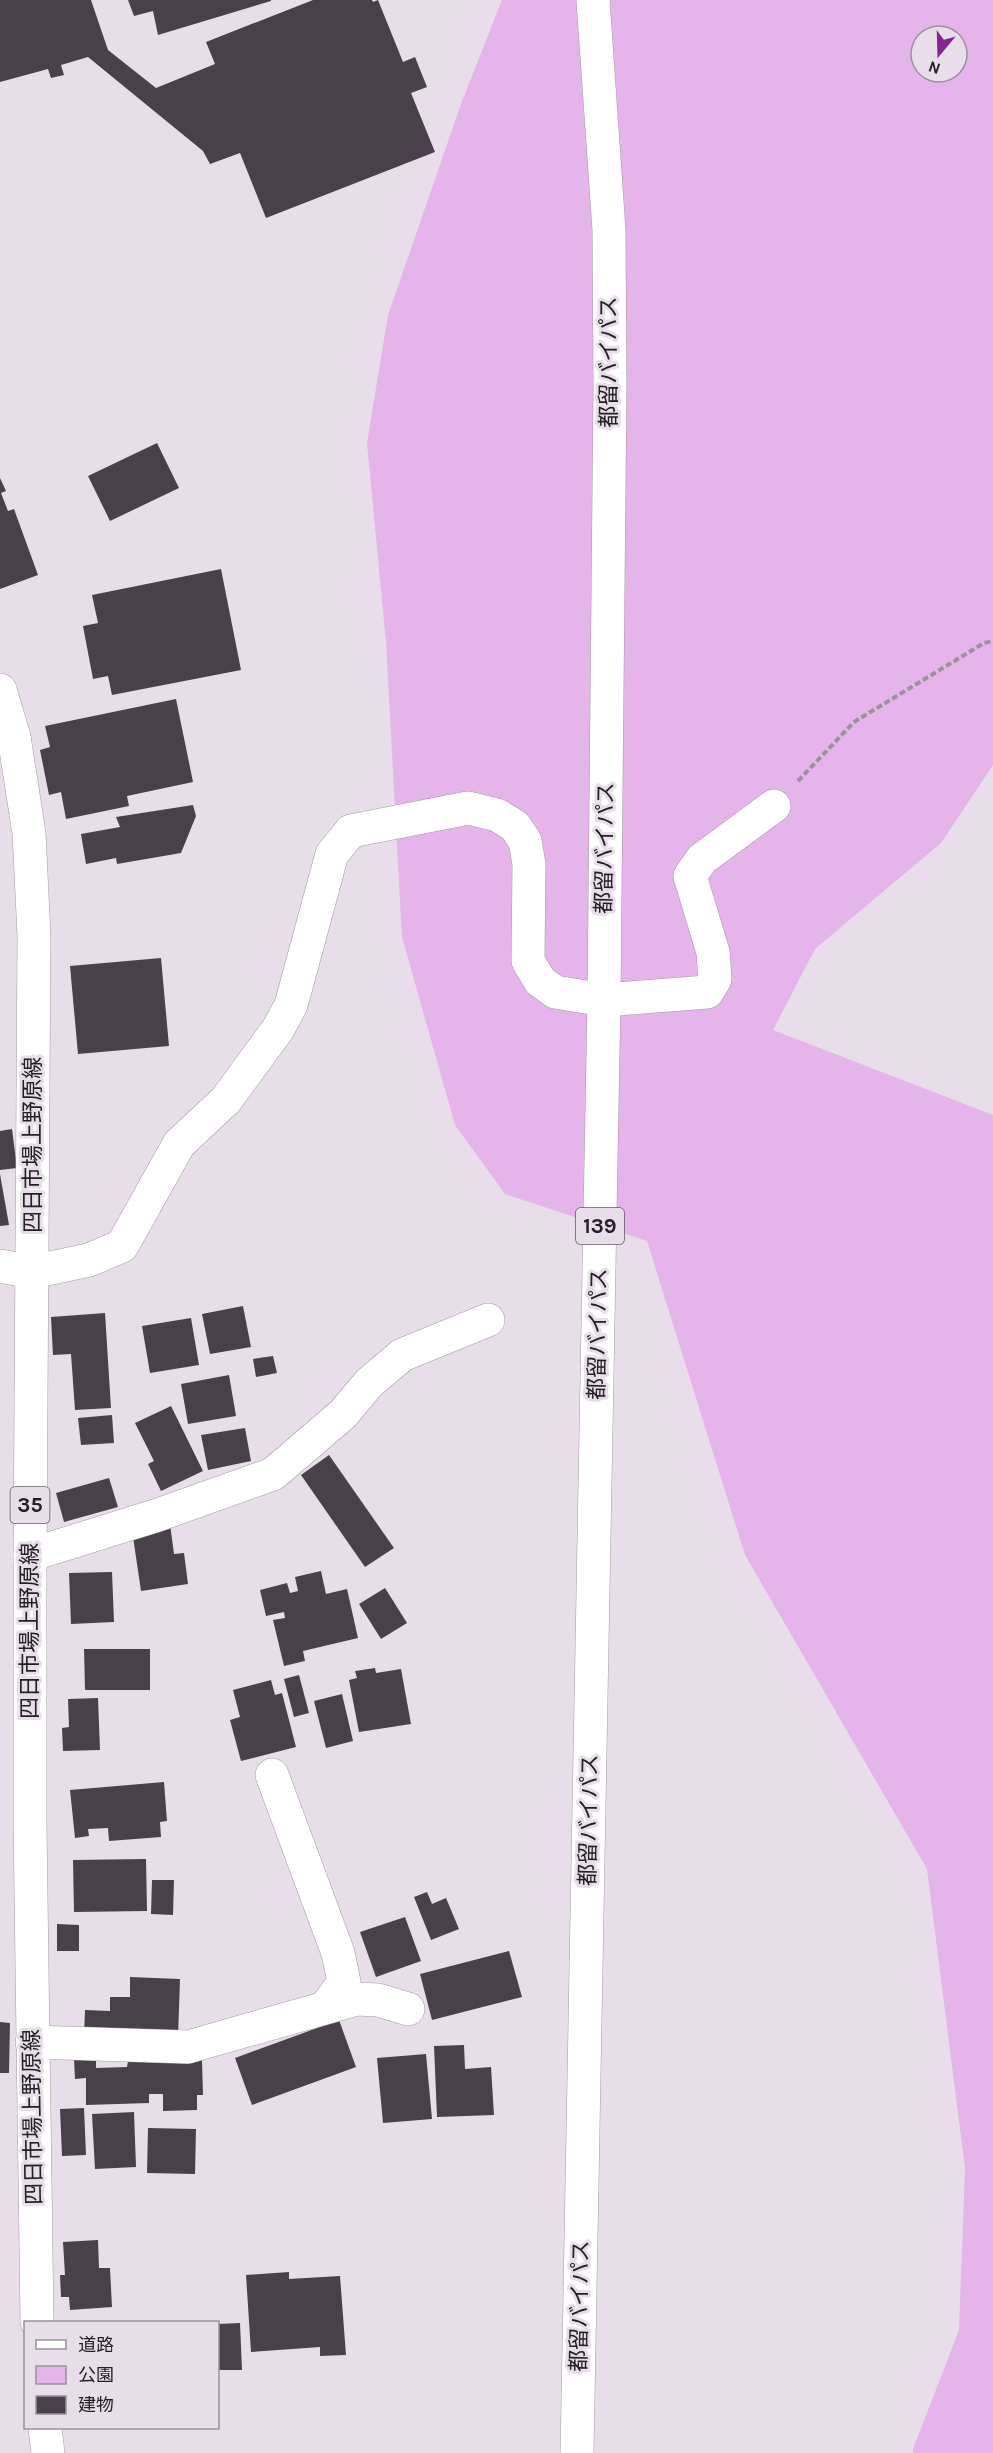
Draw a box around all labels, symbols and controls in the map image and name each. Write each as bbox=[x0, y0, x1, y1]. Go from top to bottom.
north arrow bbox=[909, 24, 969, 84]
text: N bbox=[926, 57, 943, 79]
street label: 都留バイパス bbox=[596, 296, 622, 428]
street label: 都留バイパス bbox=[591, 782, 619, 914]
street label: 四日市場上野原線 bbox=[20, 1057, 46, 1233]
road number: 139 bbox=[576, 1208, 624, 1244]
street label: 都留バイパス bbox=[584, 1268, 612, 1400]
road number: 35 bbox=[10, 1487, 50, 1523]
street label: 四日市場上野原線 bbox=[17, 1543, 43, 1719]
street label: 都留バイパス bbox=[575, 1754, 603, 1886]
street label: 四日市場上野原線 bbox=[18, 2029, 48, 2205]
street label: 都留バイパス bbox=[566, 2240, 594, 2372]
legend bbox=[24, 2321, 219, 2429]
text: 道路 bbox=[78, 2334, 114, 2356]
text: 公園 bbox=[78, 2364, 114, 2386]
text: 建物 bbox=[78, 2394, 114, 2416]

